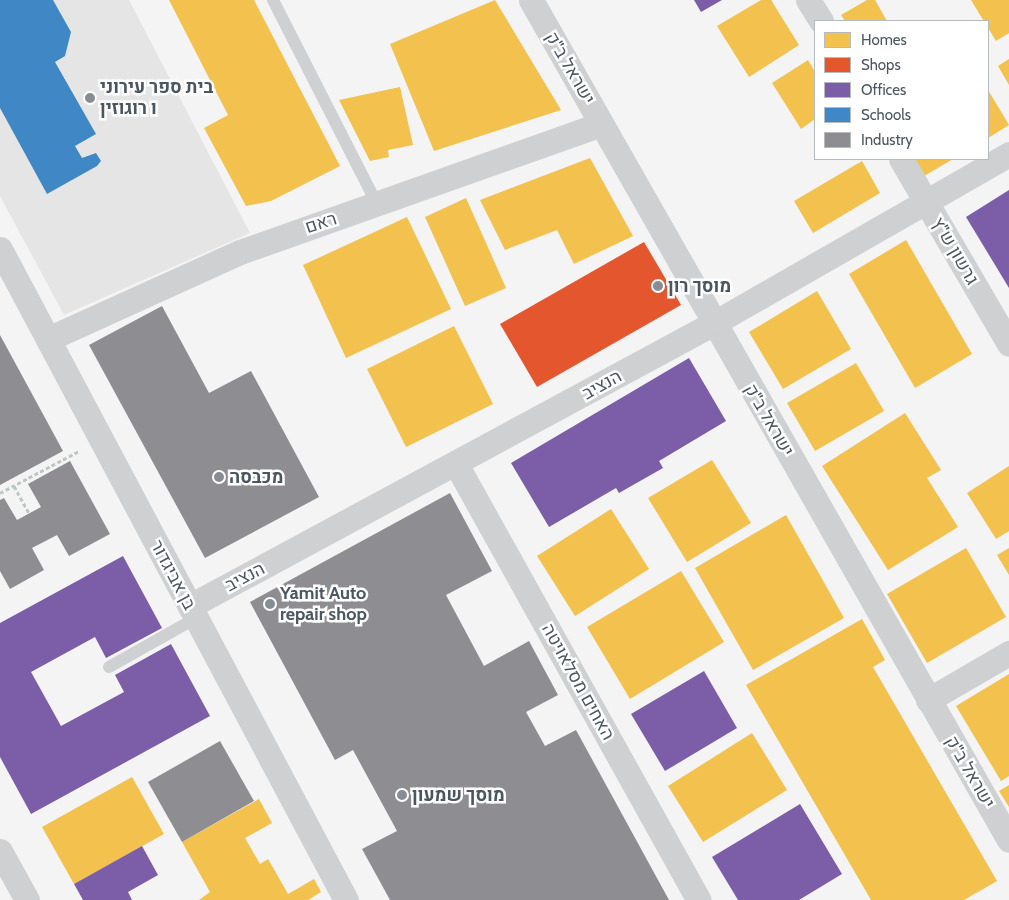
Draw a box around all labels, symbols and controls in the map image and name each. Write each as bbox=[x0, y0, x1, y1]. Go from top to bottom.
legend bbox=[814, 20, 989, 160]
street label: ישראל ב"ק bbox=[541, 28, 599, 108]
text: Homes bbox=[861, 31, 907, 49]
text: Shops bbox=[861, 56, 901, 74]
place label: בית ספר עירוני ו רוגוזין bbox=[100, 77, 213, 120]
text: Offices bbox=[861, 81, 906, 99]
marker: בית ספר עירוני ו רוגוזין bbox=[84, 92, 96, 104]
text: Schools bbox=[861, 106, 911, 124]
text: Industry bbox=[861, 131, 913, 149]
street label: ראם bbox=[303, 208, 339, 238]
street label: גרשון ש"ץ bbox=[927, 213, 983, 289]
place label: מוסך רון bbox=[668, 275, 731, 297]
marker: מוסך רון bbox=[652, 280, 664, 292]
street label: הנציב bbox=[578, 365, 626, 405]
street label: ישראל ב"ק bbox=[740, 380, 798, 460]
place label: מכבסה bbox=[229, 466, 283, 488]
marker: מכבסה bbox=[213, 471, 225, 483]
street label: בן אביגדור bbox=[146, 537, 200, 613]
street label: הנציב bbox=[221, 558, 269, 596]
place label: Yamit Auto repair shop bbox=[280, 583, 367, 626]
marker: Yamit Auto repair shop bbox=[264, 598, 276, 610]
street label: האחים מסלאויטה bbox=[537, 620, 619, 744]
street label: ישראל ב"ק bbox=[941, 732, 999, 812]
place label: מוסך שמעון bbox=[412, 784, 505, 806]
marker: מוסך שמעון bbox=[396, 789, 408, 801]

